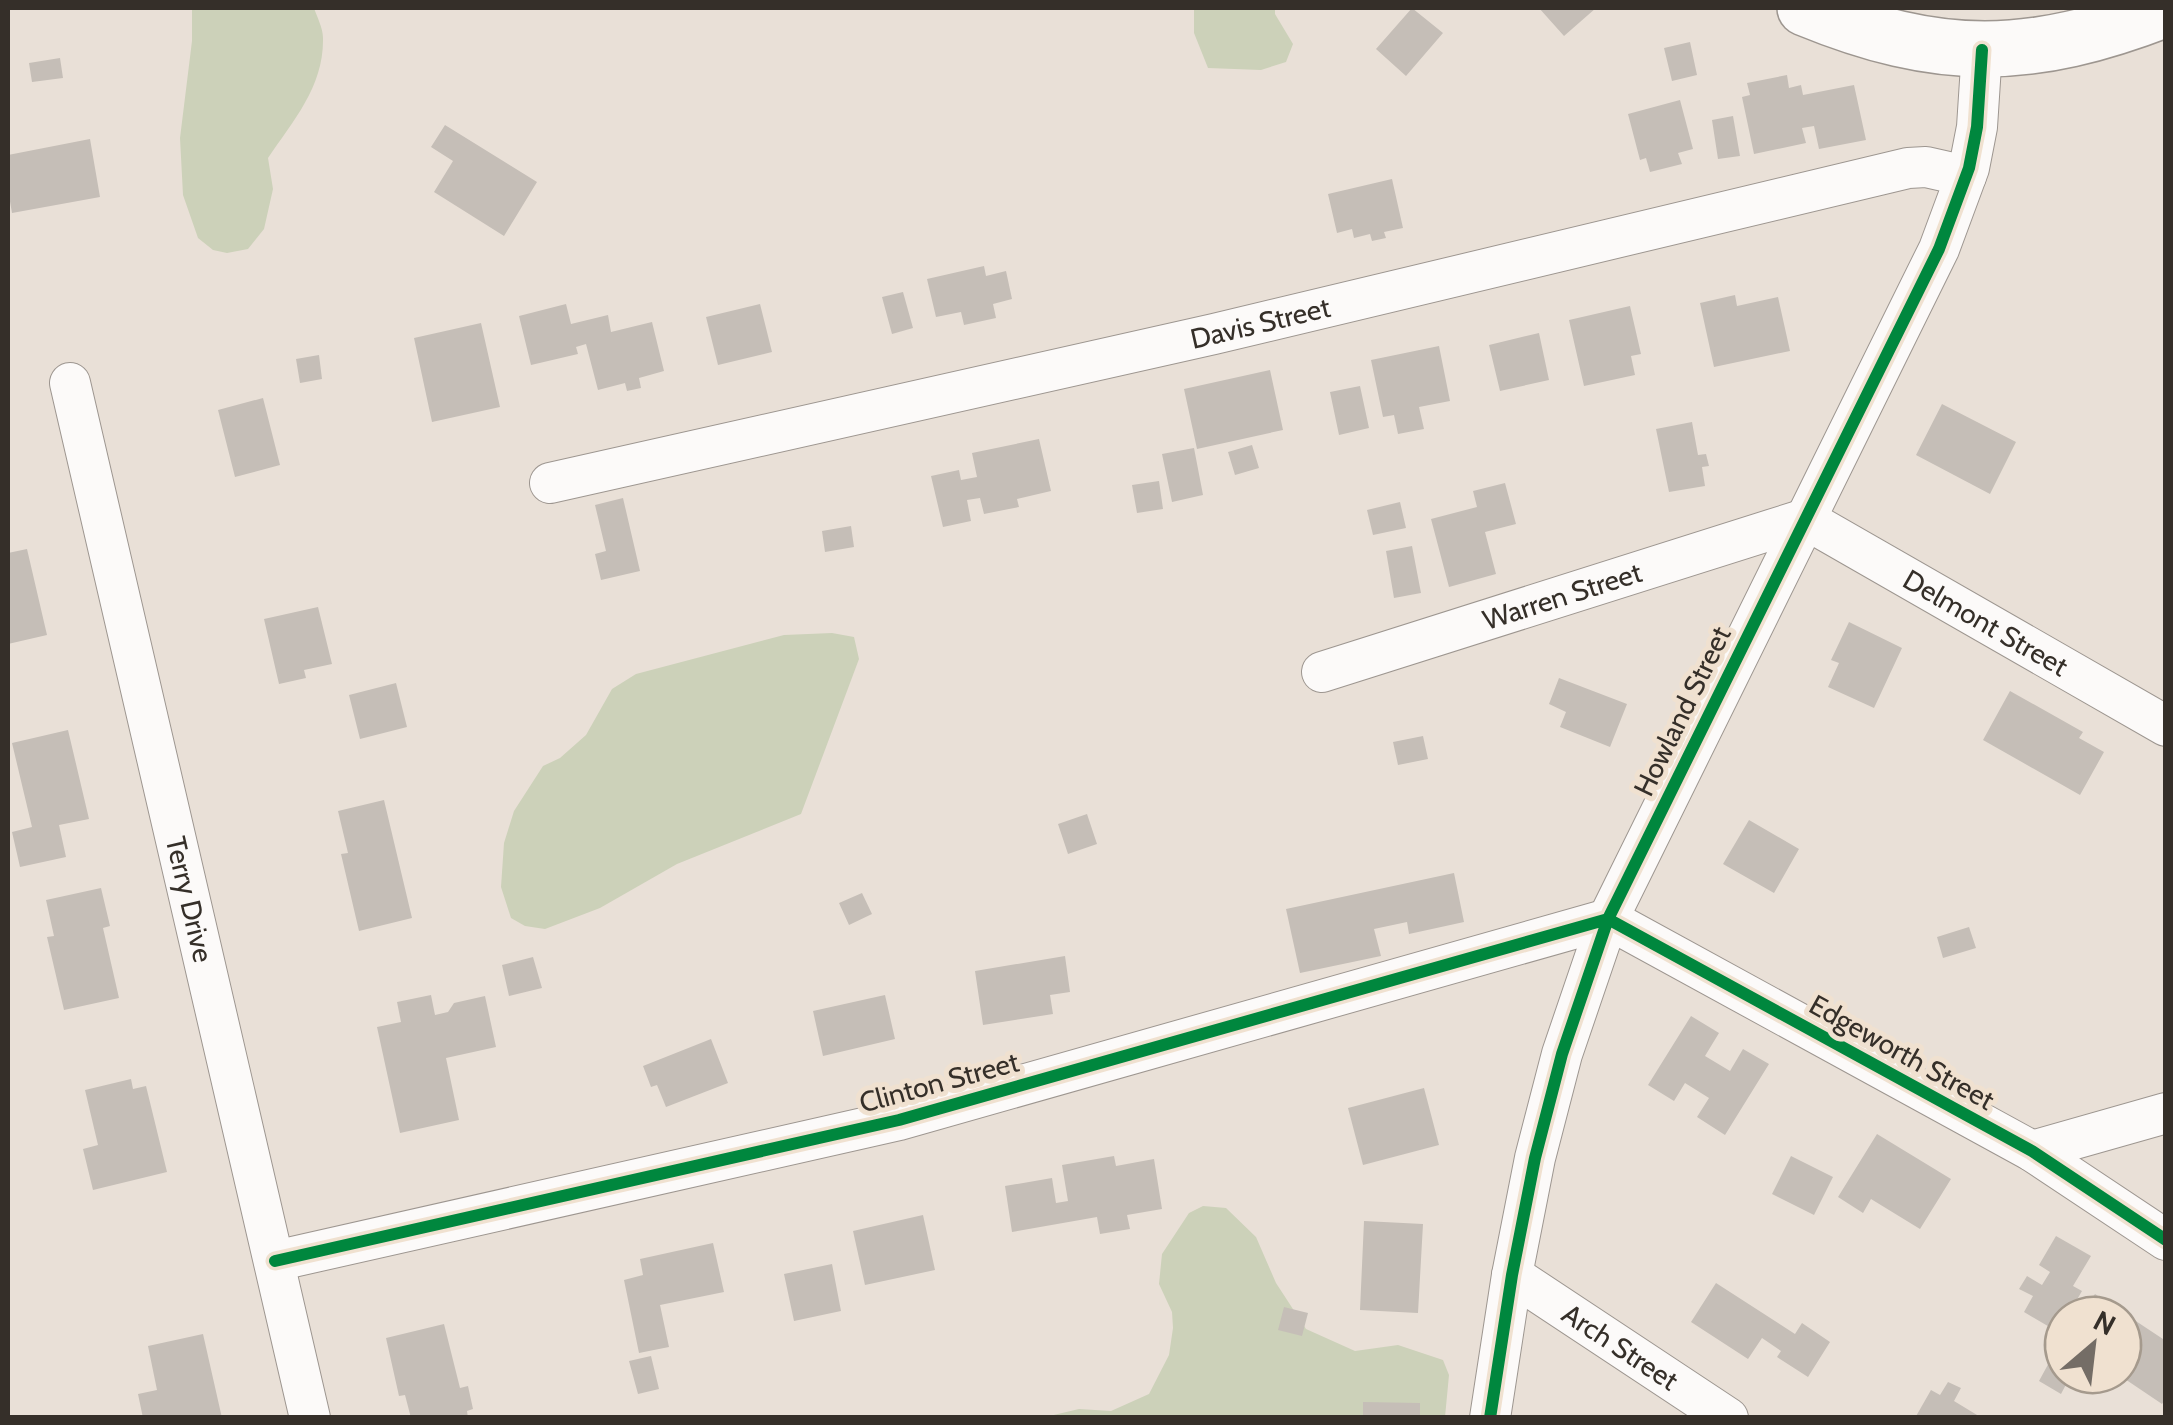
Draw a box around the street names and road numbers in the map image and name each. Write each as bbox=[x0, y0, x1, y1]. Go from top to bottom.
street label: Davis Street bbox=[1187, 290, 1334, 356]
street label: Warren Street bbox=[1479, 555, 1646, 637]
street label: Delmont Street bbox=[1897, 562, 2074, 683]
street label: Howland Street bbox=[1626, 621, 1738, 801]
street label: Terry Drive bbox=[159, 833, 221, 966]
street label: Edgeworth Street bbox=[1804, 987, 2000, 1117]
street label: Clinton Street bbox=[855, 1044, 1023, 1120]
street label: Arch Street bbox=[1556, 1296, 1685, 1397]

